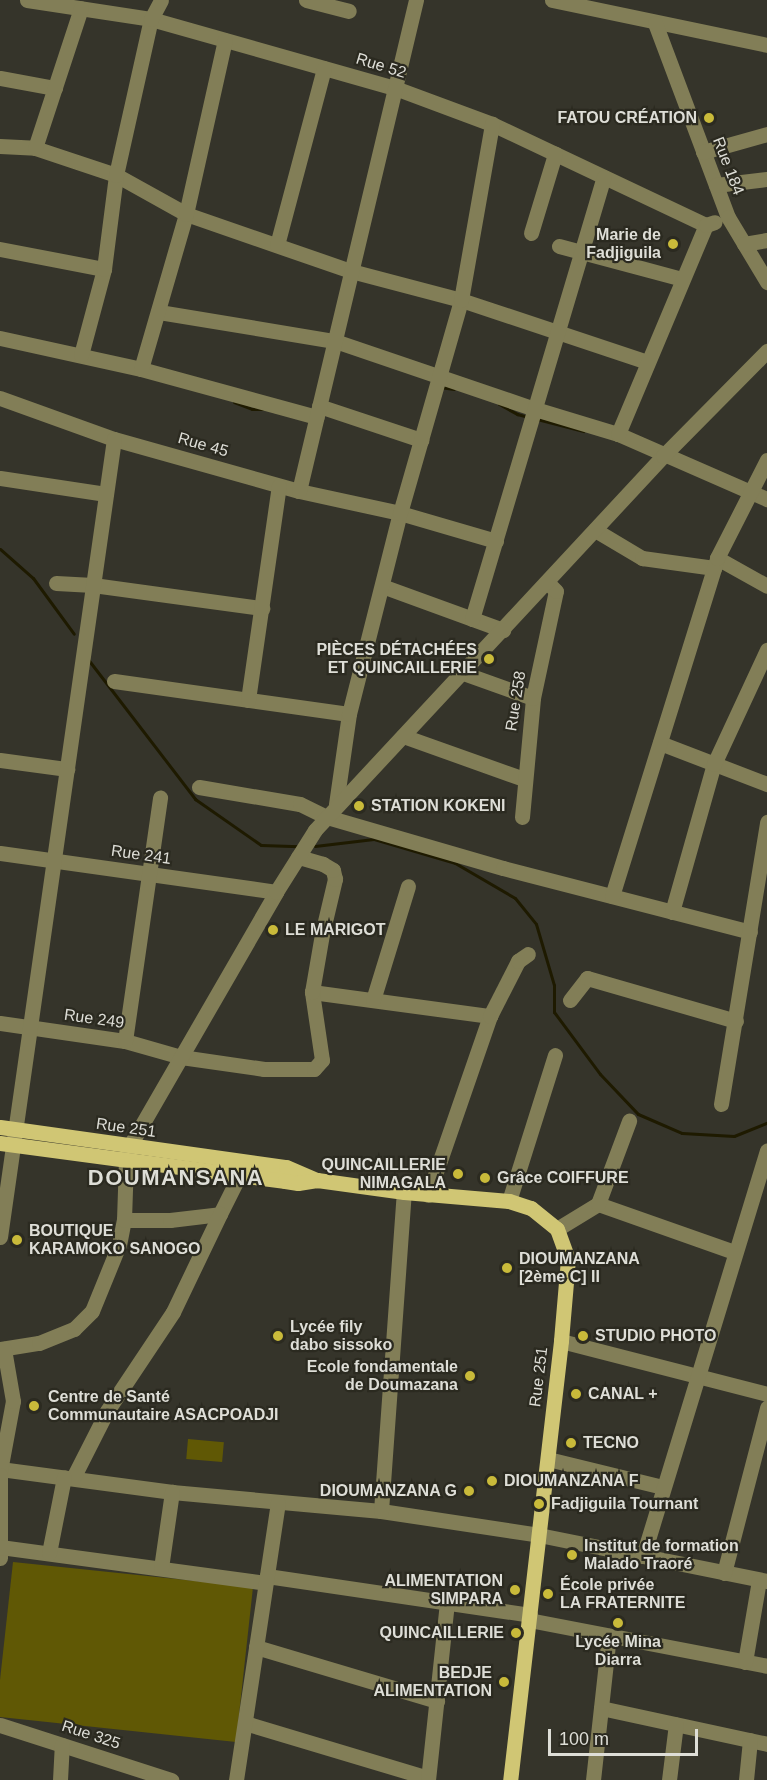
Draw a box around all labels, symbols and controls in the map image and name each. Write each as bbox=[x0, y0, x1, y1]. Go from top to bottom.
street label: Rue 52 bbox=[354, 49, 408, 83]
place label: FATOU CRÉATION bbox=[557, 108, 697, 128]
marker: FATOU CRÉATION bbox=[702, 111, 716, 125]
street label: Rue 184 bbox=[708, 134, 748, 198]
place label: Marie de Fadjiguila bbox=[586, 225, 661, 263]
marker: Marie de Fadjiguila bbox=[666, 237, 680, 251]
street label: Rue 45 bbox=[176, 429, 230, 461]
place label: PIÈCES DÉTACHÉES ET QUINCAILLERIE bbox=[316, 640, 477, 678]
marker: PIÈCES DÉTACHÉES ET QUINCAILLERIE bbox=[482, 652, 496, 666]
street label: Rue 258 bbox=[502, 670, 530, 732]
place label: STATION KOKENI bbox=[371, 796, 506, 816]
marker: STATION KOKENI bbox=[352, 799, 366, 813]
street label: Rue 241 bbox=[110, 841, 172, 869]
place label: LE MARIGOT bbox=[285, 920, 385, 940]
marker: LE MARIGOT bbox=[266, 923, 280, 937]
street label: Rue 249 bbox=[63, 1005, 125, 1033]
street label: Rue 251 bbox=[95, 1114, 157, 1142]
place label: QUINCAILLERIE NIMAGALA bbox=[322, 1155, 446, 1193]
district label: DOUMANSANA bbox=[88, 1165, 264, 1191]
marker: QUINCAILLERIE NIMAGALA bbox=[451, 1167, 465, 1181]
place label: Grâce COIFFURE bbox=[497, 1168, 629, 1188]
marker: Grâce COIFFURE bbox=[478, 1171, 492, 1185]
place label: BOUTIQUE KARAMOKO SANOGO bbox=[29, 1221, 201, 1259]
marker: BOUTIQUE KARAMOKO SANOGO bbox=[10, 1233, 24, 1247]
place label: DIOUMANZANA [2ème C] II bbox=[519, 1249, 640, 1287]
marker: DIOUMANZANA [2ème C] II bbox=[500, 1261, 514, 1275]
place label: Lycée fily dabo sissoko bbox=[290, 1317, 392, 1355]
place label: STUDIO PHOTO bbox=[595, 1326, 716, 1346]
marker: Lycée fily dabo sissoko bbox=[271, 1329, 285, 1343]
marker: STUDIO PHOTO bbox=[576, 1329, 590, 1343]
street label: Rue 251 bbox=[526, 1346, 552, 1408]
place label: Ecole fondamentale de Doumazana bbox=[307, 1357, 458, 1395]
marker: Ecole fondamentale de Doumazana bbox=[463, 1369, 477, 1383]
place label: CANAL + bbox=[588, 1384, 658, 1404]
place label: Centre de Santé Communautaire ASACPOADJI bbox=[48, 1387, 279, 1425]
marker: CANAL + bbox=[569, 1387, 583, 1401]
marker: Centre de Santé Communautaire ASACPOADJI bbox=[25, 1397, 43, 1415]
place label: TECNO bbox=[583, 1433, 639, 1453]
marker: TECNO bbox=[564, 1436, 578, 1450]
place label: DIOUMANZANA F bbox=[504, 1471, 639, 1491]
marker: DIOUMANZANA F bbox=[485, 1474, 499, 1488]
place label: DIOUMANZANA G bbox=[319, 1481, 457, 1501]
marker: DIOUMANZANA G bbox=[462, 1484, 476, 1498]
place label: Fadjiguila Tournant bbox=[551, 1494, 698, 1514]
marker: Fadjiguila Tournant bbox=[532, 1497, 546, 1511]
place label: Institut de formation Malado Traoré bbox=[584, 1536, 739, 1574]
marker: Institut de formation Malado Traoré bbox=[565, 1548, 579, 1562]
place label: ALIMENTATION SIMPARA bbox=[384, 1571, 503, 1609]
place label: École privée LA FRATERNITE bbox=[560, 1575, 686, 1613]
marker: ALIMENTATION SIMPARA bbox=[508, 1583, 522, 1597]
marker: École privée LA FRATERNITE bbox=[541, 1587, 555, 1601]
marker: Lycée Mina Diarra bbox=[611, 1616, 625, 1630]
place label: QUINCAILLERIE bbox=[380, 1623, 504, 1643]
marker: QUINCAILLERIE bbox=[509, 1626, 523, 1640]
place label: Lycée Mina Diarra bbox=[575, 1632, 661, 1670]
place label: BEDJE ALIMENTATION bbox=[374, 1663, 492, 1701]
marker: BEDJE ALIMENTATION bbox=[497, 1675, 511, 1689]
street label: Rue 325 bbox=[59, 1717, 123, 1753]
scale bar bbox=[551, 1717, 701, 1755]
text: 100 m bbox=[559, 1729, 609, 1749]

